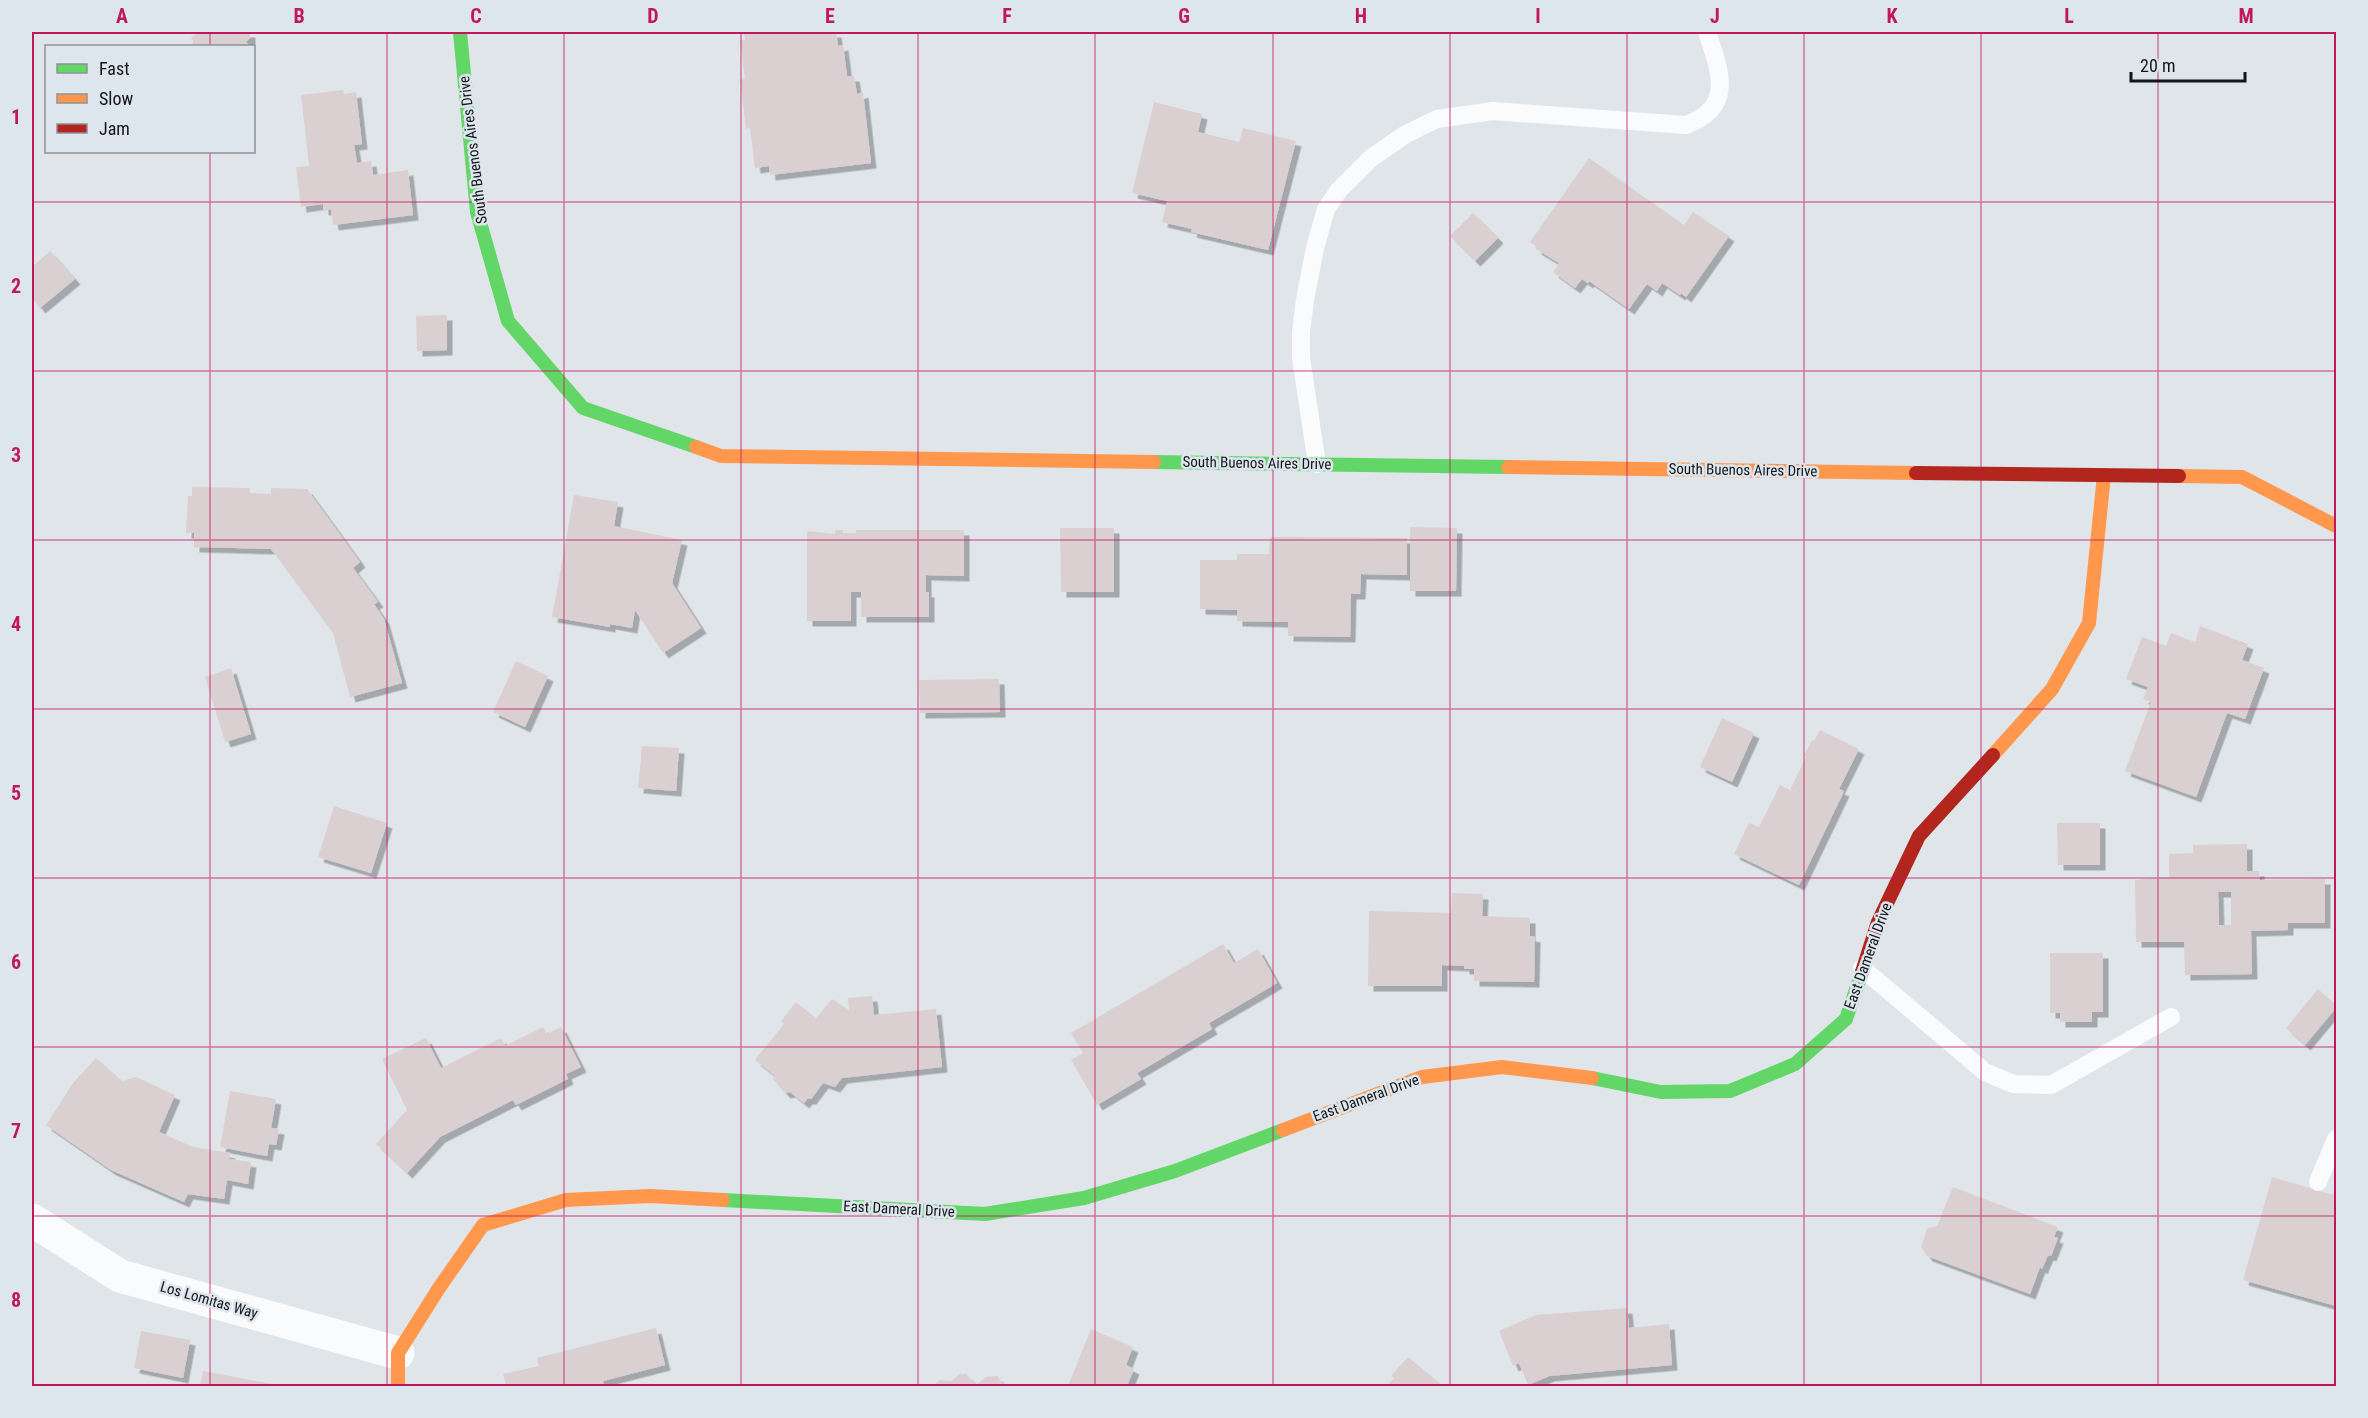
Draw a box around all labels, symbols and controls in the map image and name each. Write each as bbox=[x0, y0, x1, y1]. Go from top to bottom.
text: A bbox=[116, 4, 128, 28]
text: B bbox=[293, 4, 305, 28]
text: C bbox=[470, 4, 482, 28]
text: D bbox=[647, 4, 659, 28]
text: E bbox=[825, 4, 835, 28]
text: F bbox=[1002, 4, 1012, 28]
text: G bbox=[1178, 4, 1190, 28]
text: H bbox=[1355, 4, 1367, 28]
text: I bbox=[1535, 4, 1541, 28]
text: J bbox=[1710, 4, 1720, 28]
text: K bbox=[1886, 4, 1898, 28]
text: L bbox=[2064, 4, 2074, 28]
text: M bbox=[2238, 4, 2254, 28]
legend bbox=[45, 45, 255, 153]
scale bar bbox=[2131, 45, 2245, 83]
text: 20 m bbox=[2140, 55, 2175, 76]
text: Fast bbox=[99, 58, 130, 79]
street label: South Buenos Aires Drive bbox=[455, 75, 491, 225]
text: Slow bbox=[99, 88, 134, 109]
text: 1 bbox=[11, 105, 21, 129]
text: Jam bbox=[99, 118, 130, 139]
text: 2 bbox=[11, 274, 21, 298]
text: 3 bbox=[11, 443, 21, 467]
street label: South Buenos Aires Drive bbox=[1182, 453, 1332, 473]
street label: South Buenos Aires Drive bbox=[1668, 460, 1818, 480]
text: 4 bbox=[11, 612, 21, 636]
text: 5 bbox=[11, 781, 21, 805]
street label: East Dameral Drive bbox=[1840, 900, 1896, 1012]
text: 6 bbox=[11, 950, 21, 974]
street label: East Dameral Drive bbox=[1310, 1070, 1422, 1126]
text: 7 bbox=[11, 1119, 21, 1143]
street label: East Dameral Drive bbox=[843, 1197, 955, 1221]
street label: Los Lomitas Way bbox=[158, 1277, 260, 1323]
text: 8 bbox=[11, 1288, 21, 1312]

